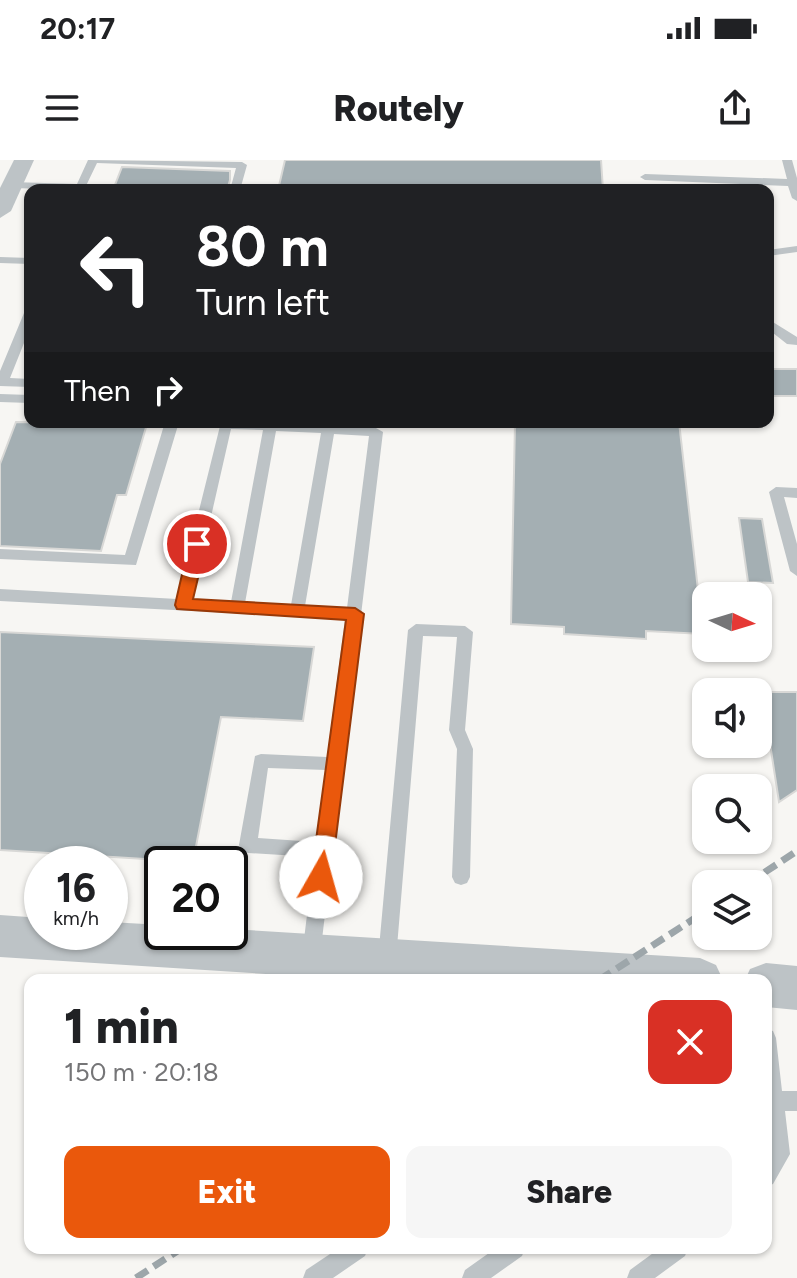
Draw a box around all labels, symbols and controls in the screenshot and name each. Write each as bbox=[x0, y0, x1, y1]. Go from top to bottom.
text: 20:17 bbox=[40, 10, 115, 47]
icon: menu bbox=[40, 86, 84, 130]
icon: share bbox=[713, 86, 757, 130]
text: Routely bbox=[333, 87, 464, 130]
text: 80 m bbox=[196, 213, 329, 280]
icon: left bbox=[64, 216, 168, 320]
text: Turn left bbox=[196, 281, 330, 324]
icon: right bbox=[146, 368, 190, 412]
text: Then bbox=[64, 372, 130, 409]
pin bbox=[163, 510, 231, 578]
icon: arrive bbox=[175, 522, 219, 566]
north arrow bbox=[692, 582, 772, 662]
map controls bbox=[692, 582, 772, 950]
button: sound bbox=[692, 678, 772, 758]
button: search bbox=[692, 774, 772, 854]
position arrow bbox=[279, 835, 363, 919]
speed limit sign: 20 bbox=[144, 846, 248, 950]
text: 16 bbox=[56, 864, 96, 912]
button: layers bbox=[692, 870, 772, 950]
text: km/h bbox=[53, 906, 99, 930]
text: 1 min bbox=[64, 997, 179, 1055]
button: close bbox=[648, 1000, 732, 1084]
text: 150 m · 20:18 bbox=[64, 1056, 219, 1088]
button: Exit bbox=[64, 1146, 390, 1238]
button: Share bbox=[406, 1146, 732, 1238]

